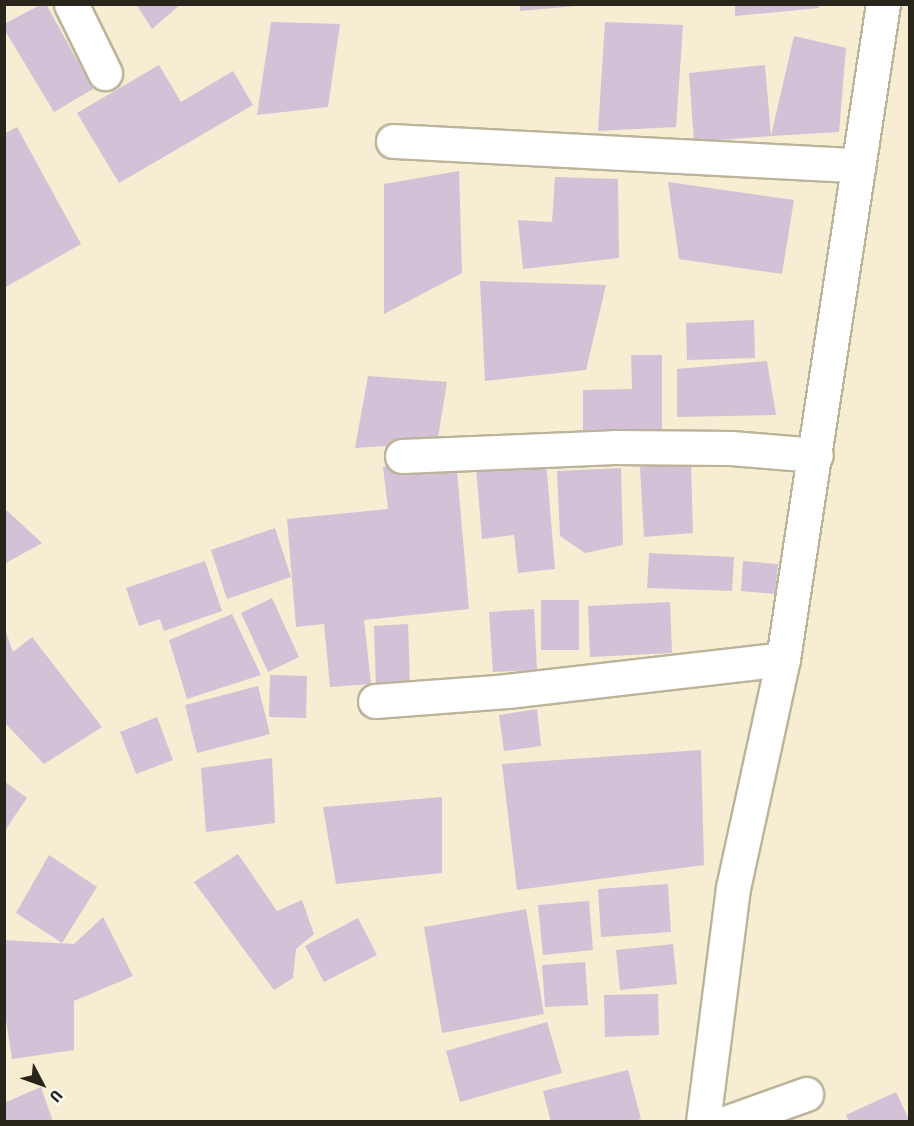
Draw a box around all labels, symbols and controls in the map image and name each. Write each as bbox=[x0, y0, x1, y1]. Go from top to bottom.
north arrow bbox=[12, 1054, 72, 1114]
text: U bbox=[46, 1086, 66, 1106]

